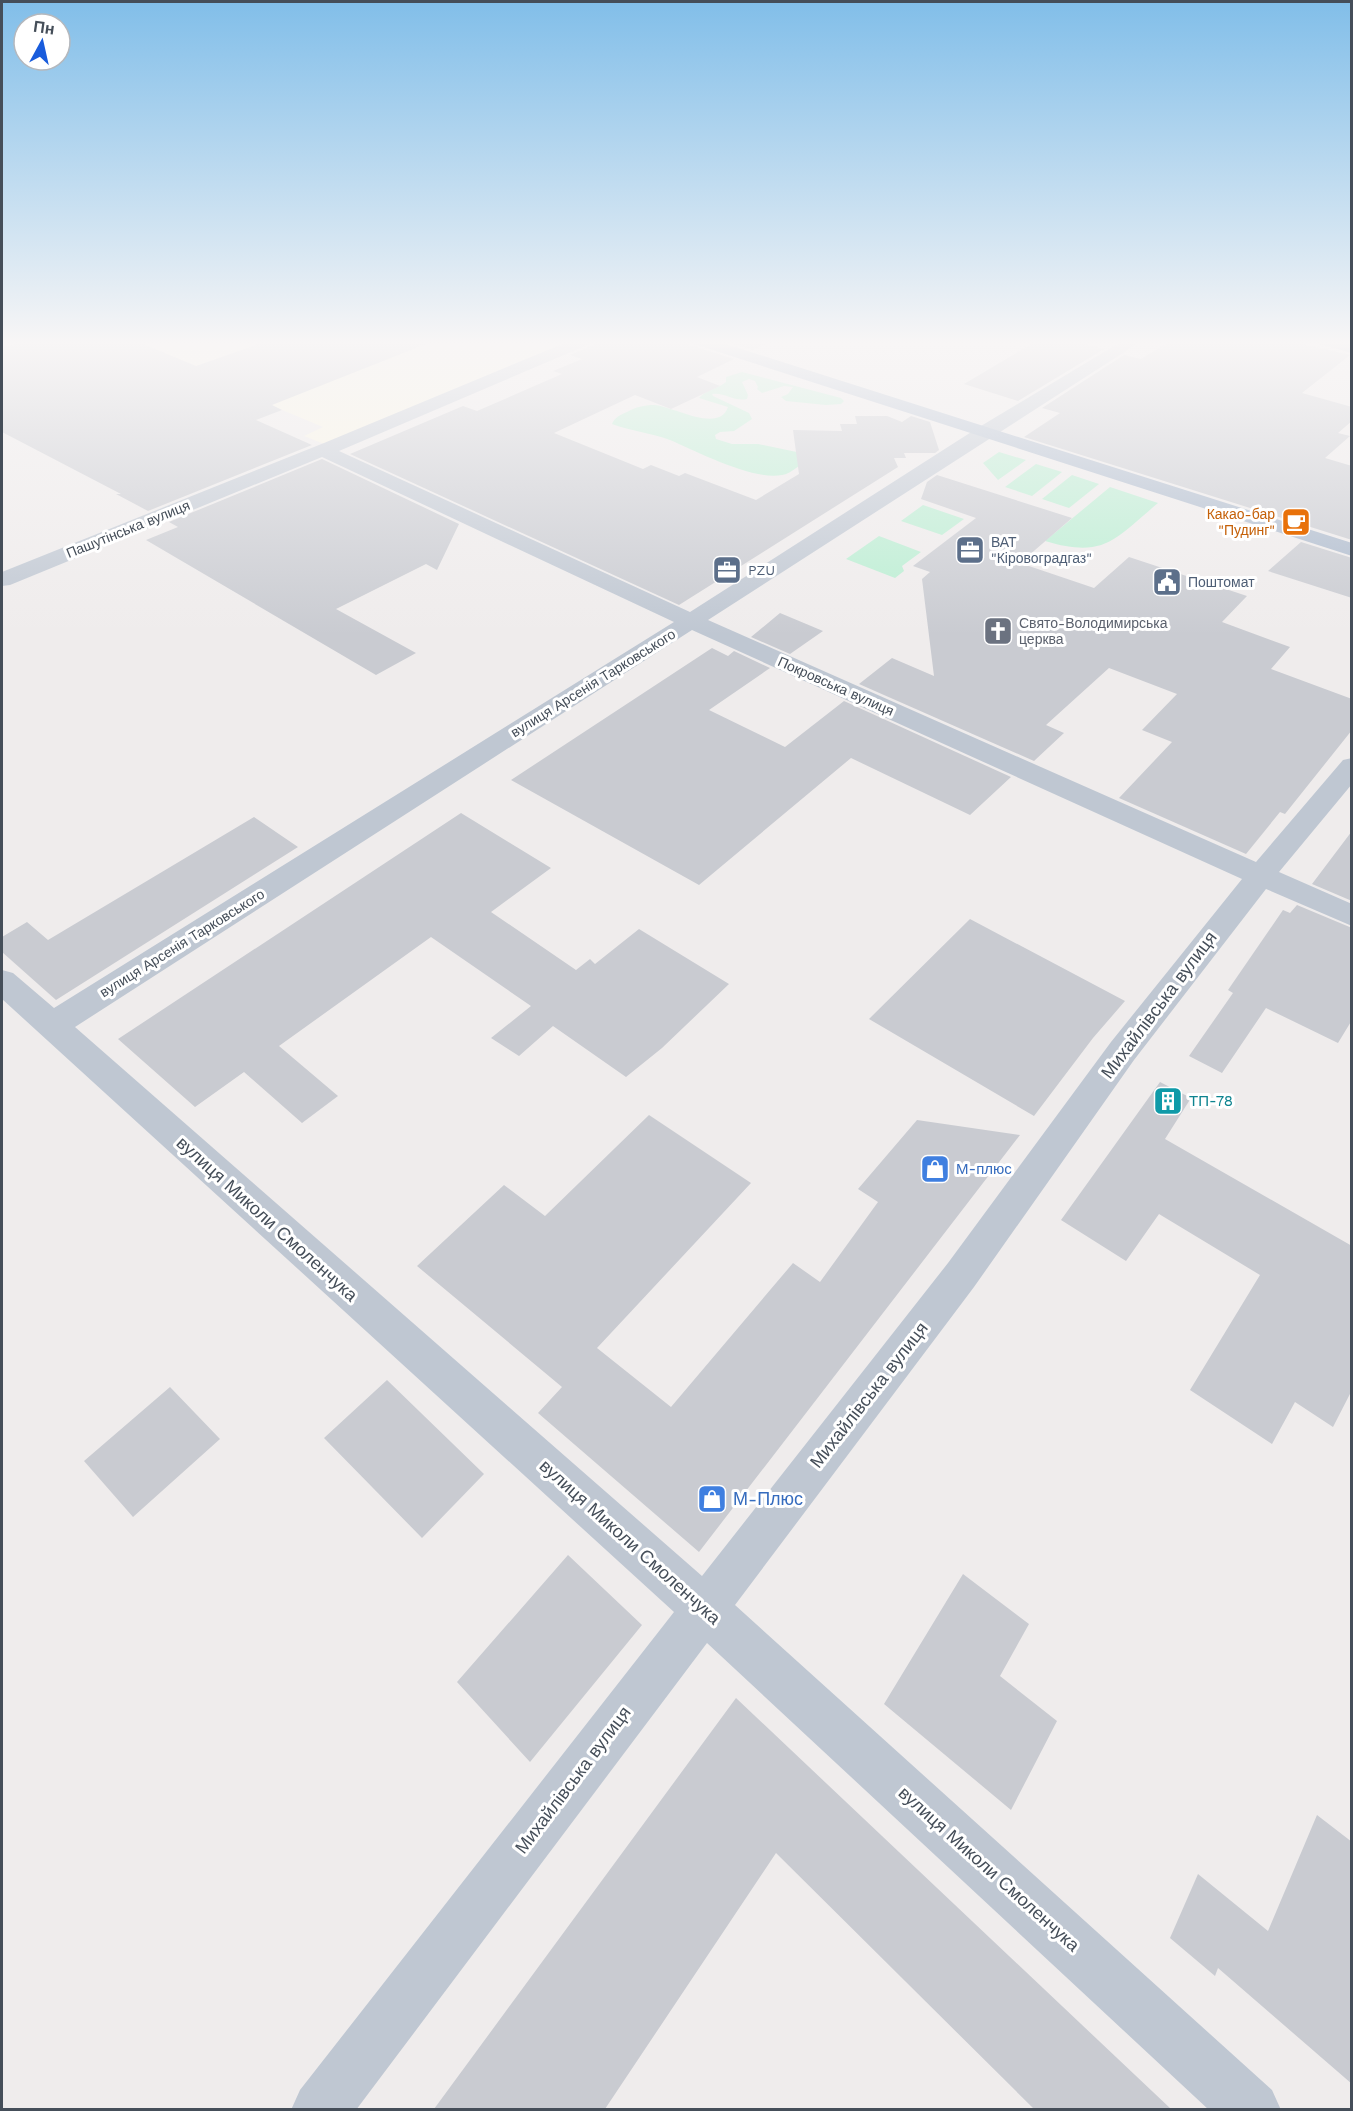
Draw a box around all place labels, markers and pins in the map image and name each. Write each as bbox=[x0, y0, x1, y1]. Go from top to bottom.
place label: Какао-бар "Пудинг" bbox=[1207, 506, 1275, 538]
cafe icon: Какао-бар "Пудинг" bbox=[1280, 506, 1312, 538]
office icon: ВАТ "Кіровоградгаз" bbox=[954, 534, 986, 566]
place label: ВАТ "Кіровоградгаз" bbox=[991, 534, 1092, 566]
office icon: PZU bbox=[711, 554, 743, 586]
place label: PZU bbox=[748, 562, 775, 578]
public building icon: Поштомат bbox=[1151, 566, 1183, 598]
place label: Поштомат bbox=[1188, 574, 1255, 590]
church icon: Свято-Володимирська церква bbox=[982, 615, 1014, 647]
place label: Свято-Володимирська церква bbox=[1019, 615, 1168, 647]
building icon: ТП-78 bbox=[1152, 1085, 1184, 1117]
place label: ТП-78 bbox=[1189, 1092, 1233, 1110]
shop icon: М-плюс bbox=[919, 1153, 951, 1185]
place label: М-плюс bbox=[956, 1160, 1012, 1178]
shop icon: М-Плюс bbox=[696, 1483, 728, 1515]
place label: М-Плюс bbox=[733, 1488, 803, 1509]

